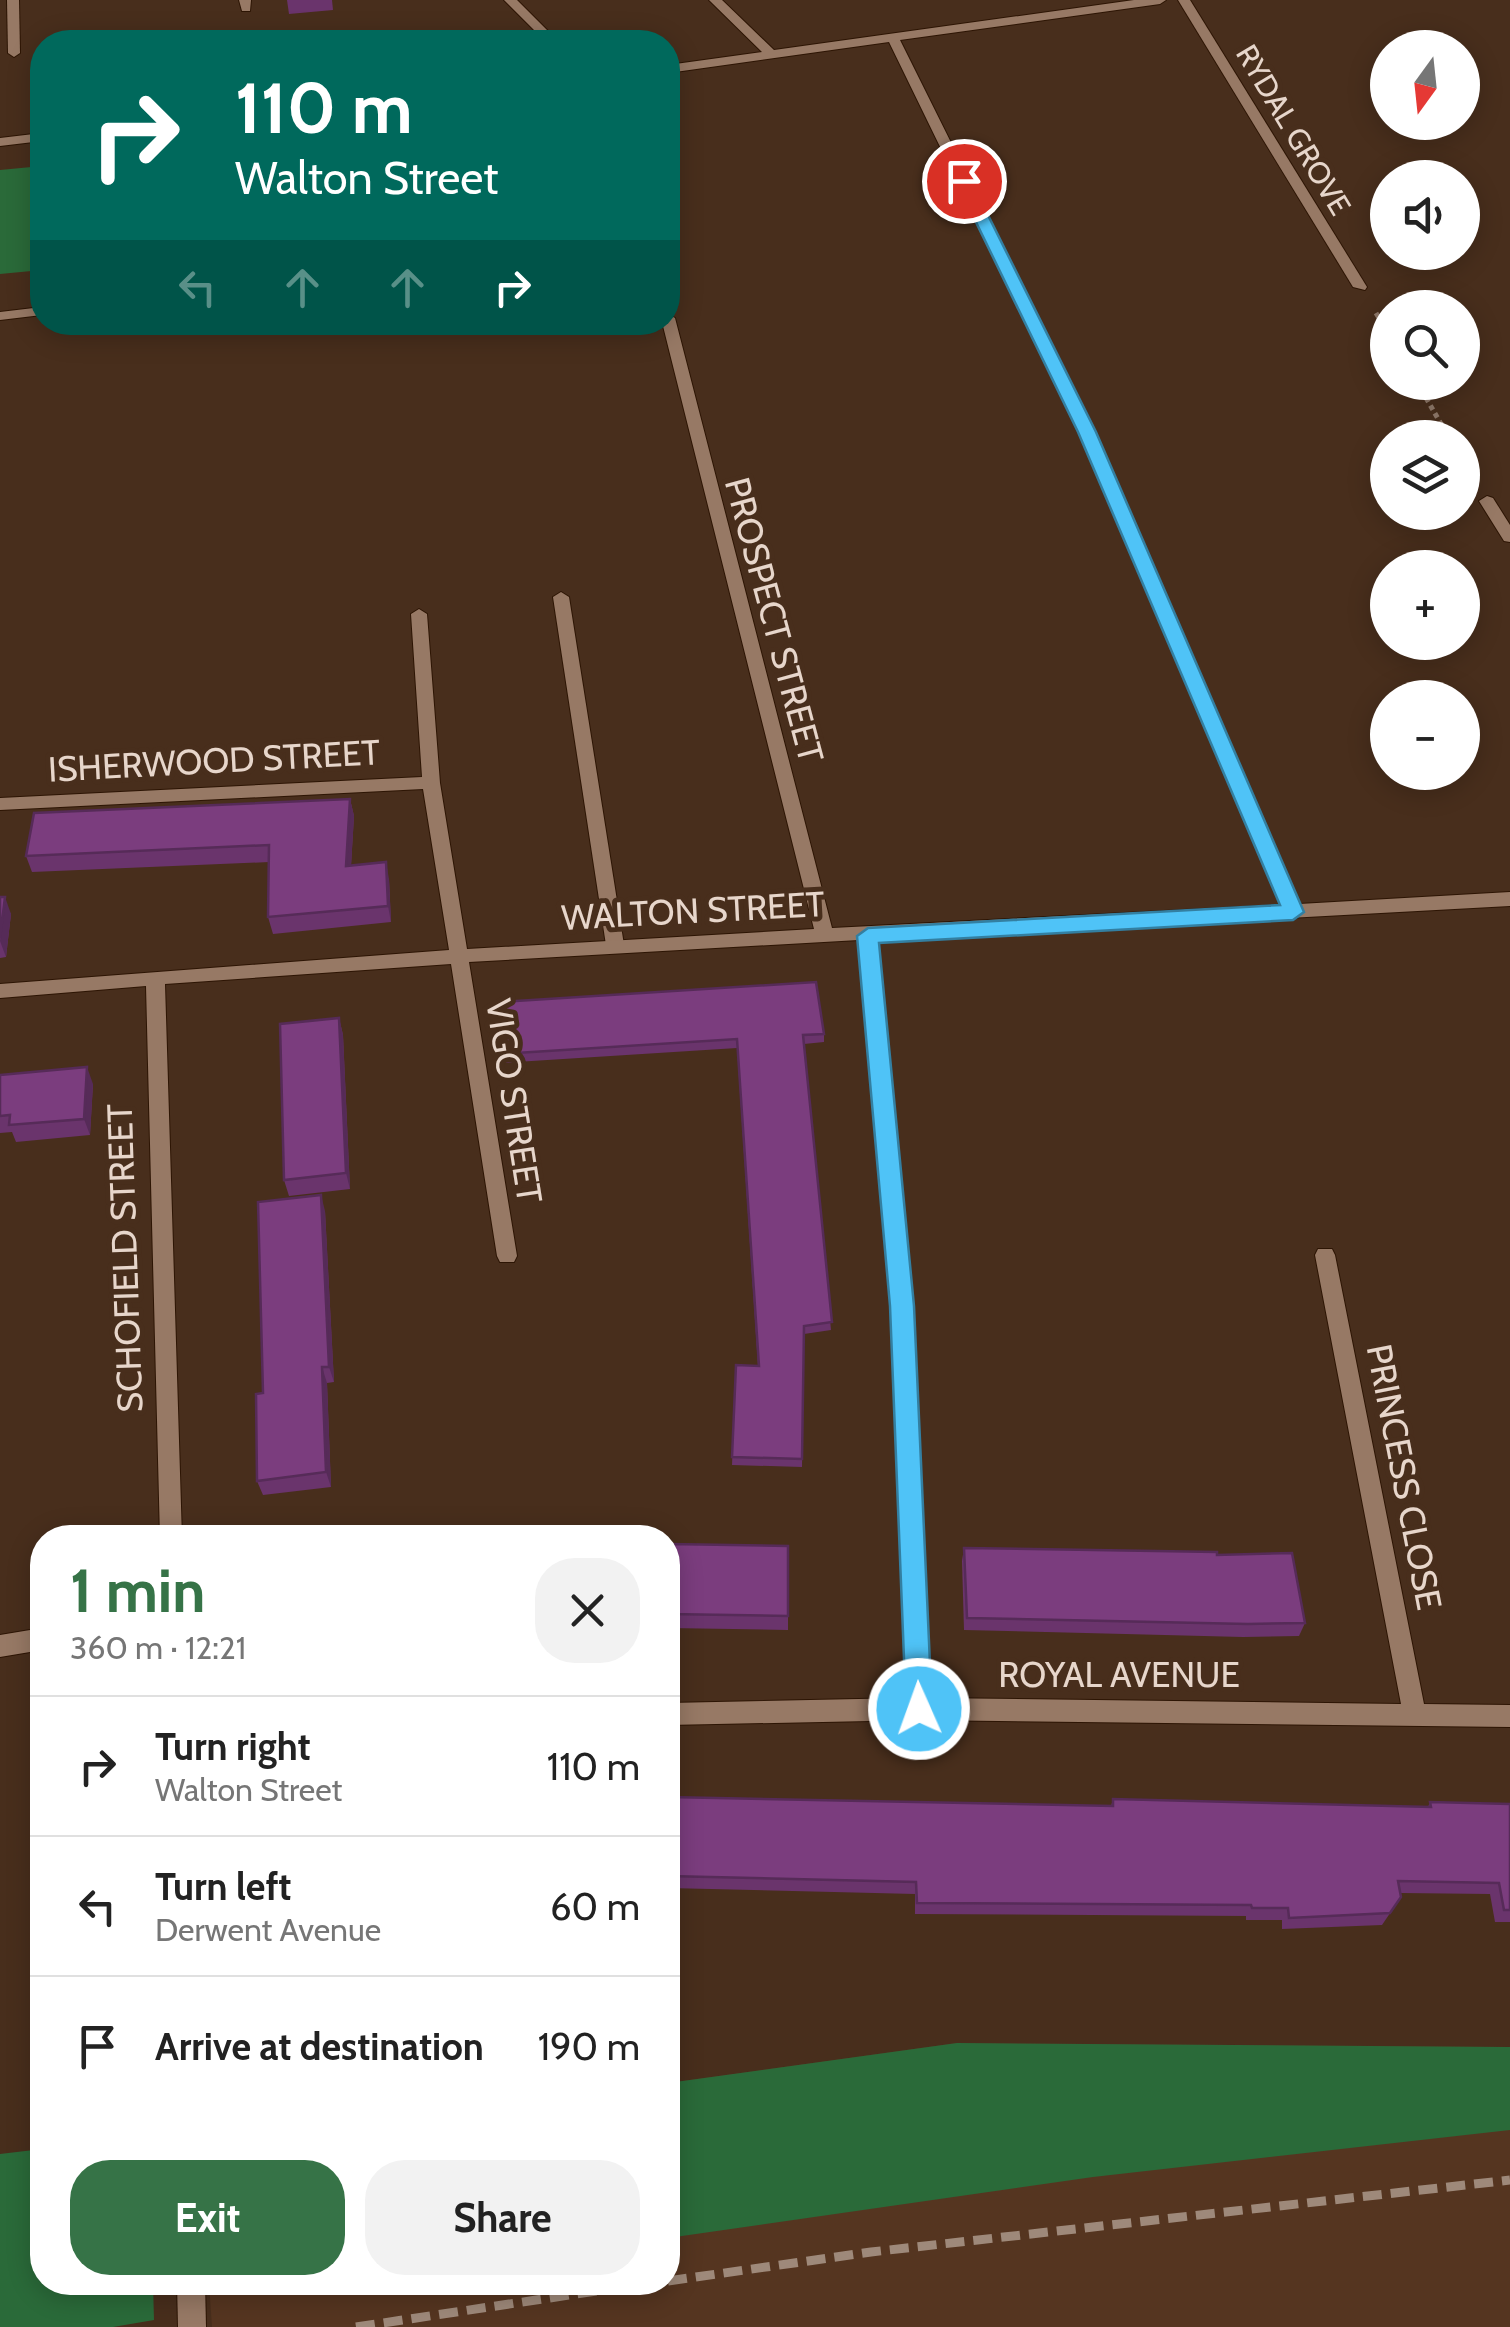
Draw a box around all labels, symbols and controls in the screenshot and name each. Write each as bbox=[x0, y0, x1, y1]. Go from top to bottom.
north arrow bbox=[1370, 30, 1480, 140]
map controls bbox=[1370, 30, 1480, 790]
street label: RYDAL GROVE bbox=[1228, 38, 1359, 222]
text: 110 m bbox=[235, 65, 413, 151]
icon: right bbox=[70, 70, 200, 200]
pin bbox=[922, 139, 1007, 224]
text: Walton Street bbox=[235, 151, 498, 205]
icon: arrive bbox=[937, 154, 992, 209]
button: sound bbox=[1370, 160, 1480, 270]
icon: left bbox=[170, 260, 225, 315]
icon: ahead bbox=[275, 260, 330, 315]
icon: ahead bbox=[380, 260, 435, 315]
icon: right bbox=[485, 260, 540, 315]
button: search bbox=[1370, 290, 1480, 400]
button: layers bbox=[1370, 420, 1480, 530]
street label: PROSPECT STREET bbox=[716, 473, 833, 767]
button: + bbox=[1370, 550, 1480, 660]
button: − bbox=[1370, 680, 1480, 790]
street label: ISHERWOOD STREET bbox=[47, 730, 381, 791]
street label: WALTON STREET bbox=[560, 882, 826, 939]
street label: VIGO STREET bbox=[477, 996, 552, 1206]
street label: SCHOFIELD STREET bbox=[98, 1103, 151, 1413]
street label: PRINCESS CLOSE bbox=[1358, 1341, 1451, 1613]
text: 1 min bbox=[70, 1554, 205, 1627]
button: close bbox=[535, 1558, 640, 1663]
text: 360 m · 12:21 bbox=[70, 1628, 246, 1667]
street label: ROYAL AVENUE bbox=[998, 1653, 1240, 1696]
position arrow bbox=[867, 1657, 971, 1761]
text: Turn right bbox=[155, 1723, 311, 1770]
icon: right bbox=[70, 1739, 125, 1794]
text: 110 m bbox=[547, 1743, 640, 1790]
text: Walton Street bbox=[155, 1770, 342, 1809]
text: Turn left bbox=[155, 1863, 291, 1910]
icon: left bbox=[70, 1879, 125, 1934]
text: 60 m bbox=[550, 1883, 640, 1930]
text: Derwent Avenue bbox=[155, 1910, 381, 1949]
icon: arrive bbox=[70, 2019, 125, 2074]
text: Arrive at destination bbox=[155, 2023, 484, 2070]
text: 190 m bbox=[538, 2023, 640, 2070]
button: Exit bbox=[70, 2160, 345, 2275]
button: Share bbox=[365, 2160, 640, 2275]

